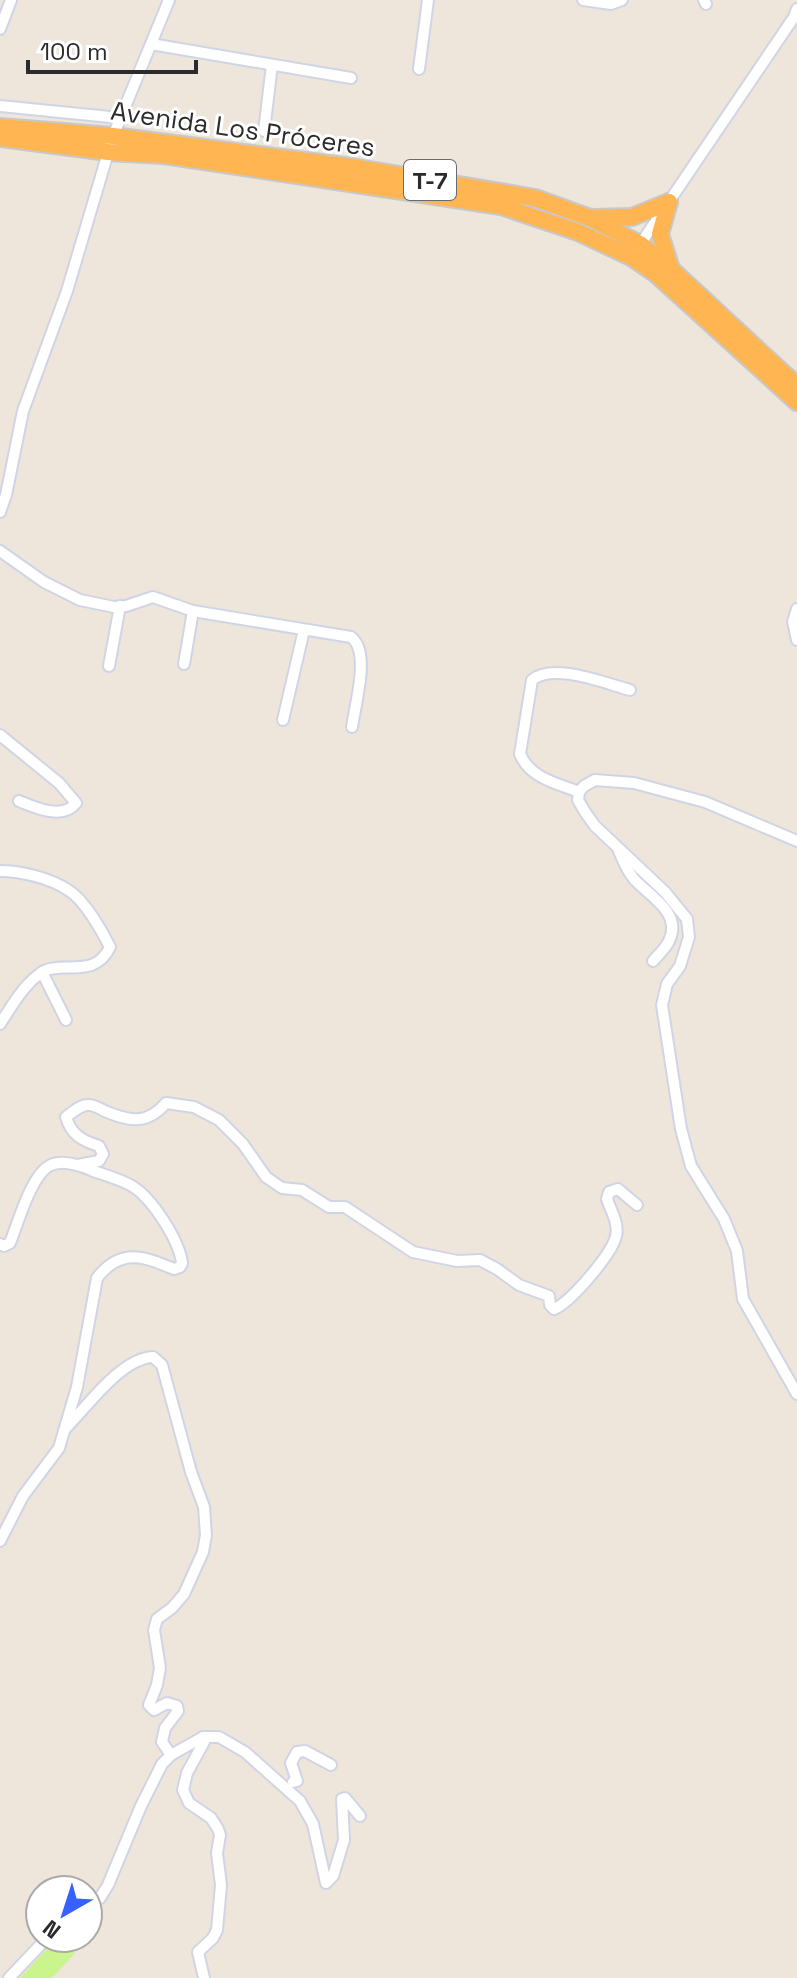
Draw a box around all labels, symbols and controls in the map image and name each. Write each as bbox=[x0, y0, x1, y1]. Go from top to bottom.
scale bar bbox=[28, 24, 196, 74]
text: 100 m bbox=[40, 36, 108, 67]
street label: Avenida Los Próceres bbox=[109, 94, 377, 164]
road number: T-7 bbox=[404, 160, 456, 200]
north arrow bbox=[24, 1874, 104, 1954]
text: N bbox=[37, 1914, 66, 1945]

